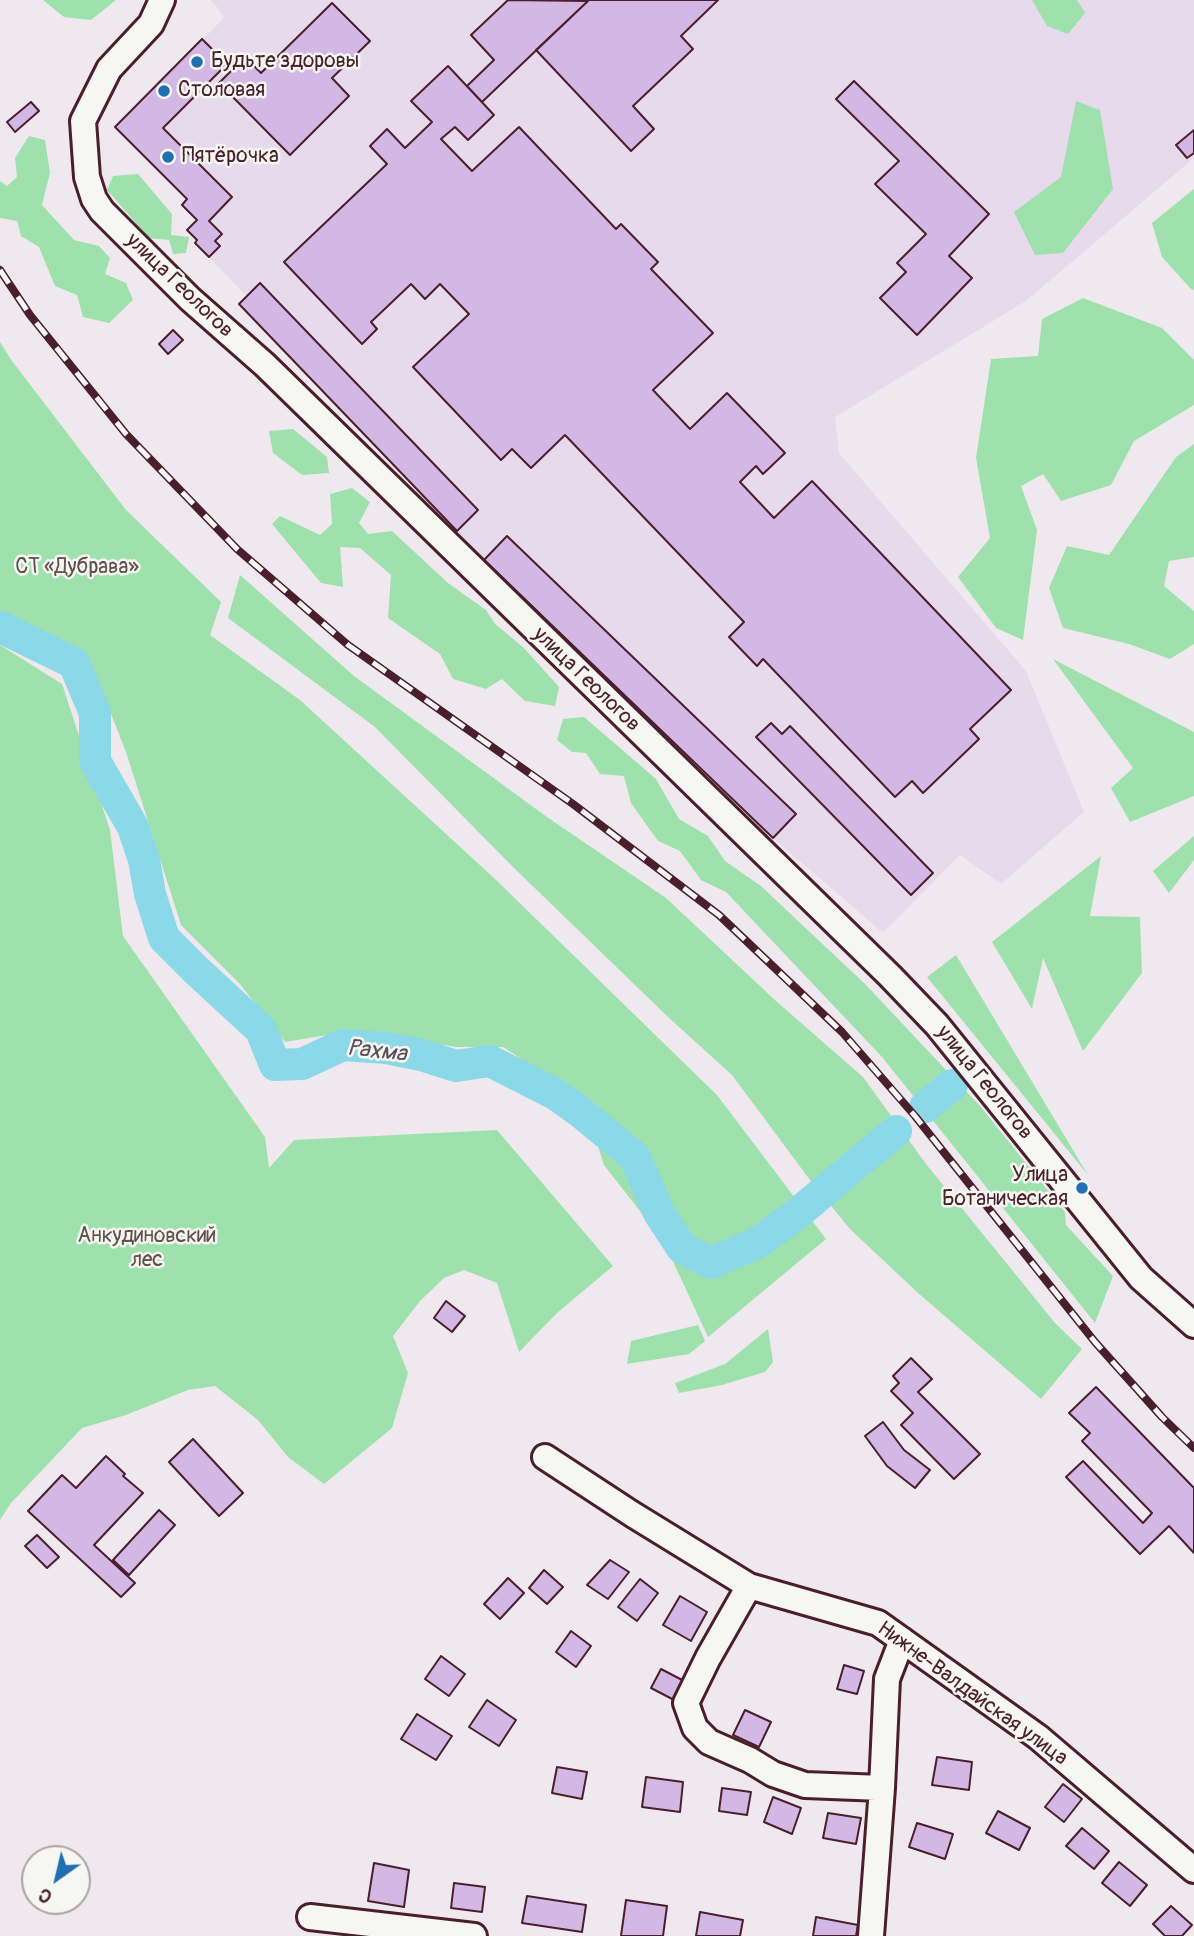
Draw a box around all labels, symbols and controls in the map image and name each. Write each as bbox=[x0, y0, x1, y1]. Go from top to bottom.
place label: Будьте здоровы bbox=[211, 49, 359, 75]
marker: Будьте здоровы bbox=[189, 54, 205, 70]
place label: Столовая bbox=[178, 78, 265, 104]
marker: Столовая bbox=[156, 83, 172, 99]
place label: Пятёрочка bbox=[182, 144, 279, 170]
marker: Пятёрочка bbox=[160, 149, 176, 165]
street label: улица Геологов bbox=[120, 228, 238, 344]
park label: СТ «Дубрава» bbox=[15, 555, 139, 581]
street label: улица Геологов bbox=[527, 622, 645, 738]
street label: улица Геологов bbox=[930, 1021, 1038, 1145]
water label: Рахма bbox=[346, 1035, 408, 1069]
place label: Улица Ботаническая bbox=[942, 1163, 1068, 1213]
marker: Улица Ботаническая bbox=[1074, 1180, 1090, 1196]
park label: Анкудиновский лес bbox=[78, 1224, 216, 1274]
street label: Нижне-Валдайская улица bbox=[872, 1617, 1072, 1771]
north arrow bbox=[21, 1845, 91, 1915]
text: С bbox=[34, 1883, 57, 1909]

